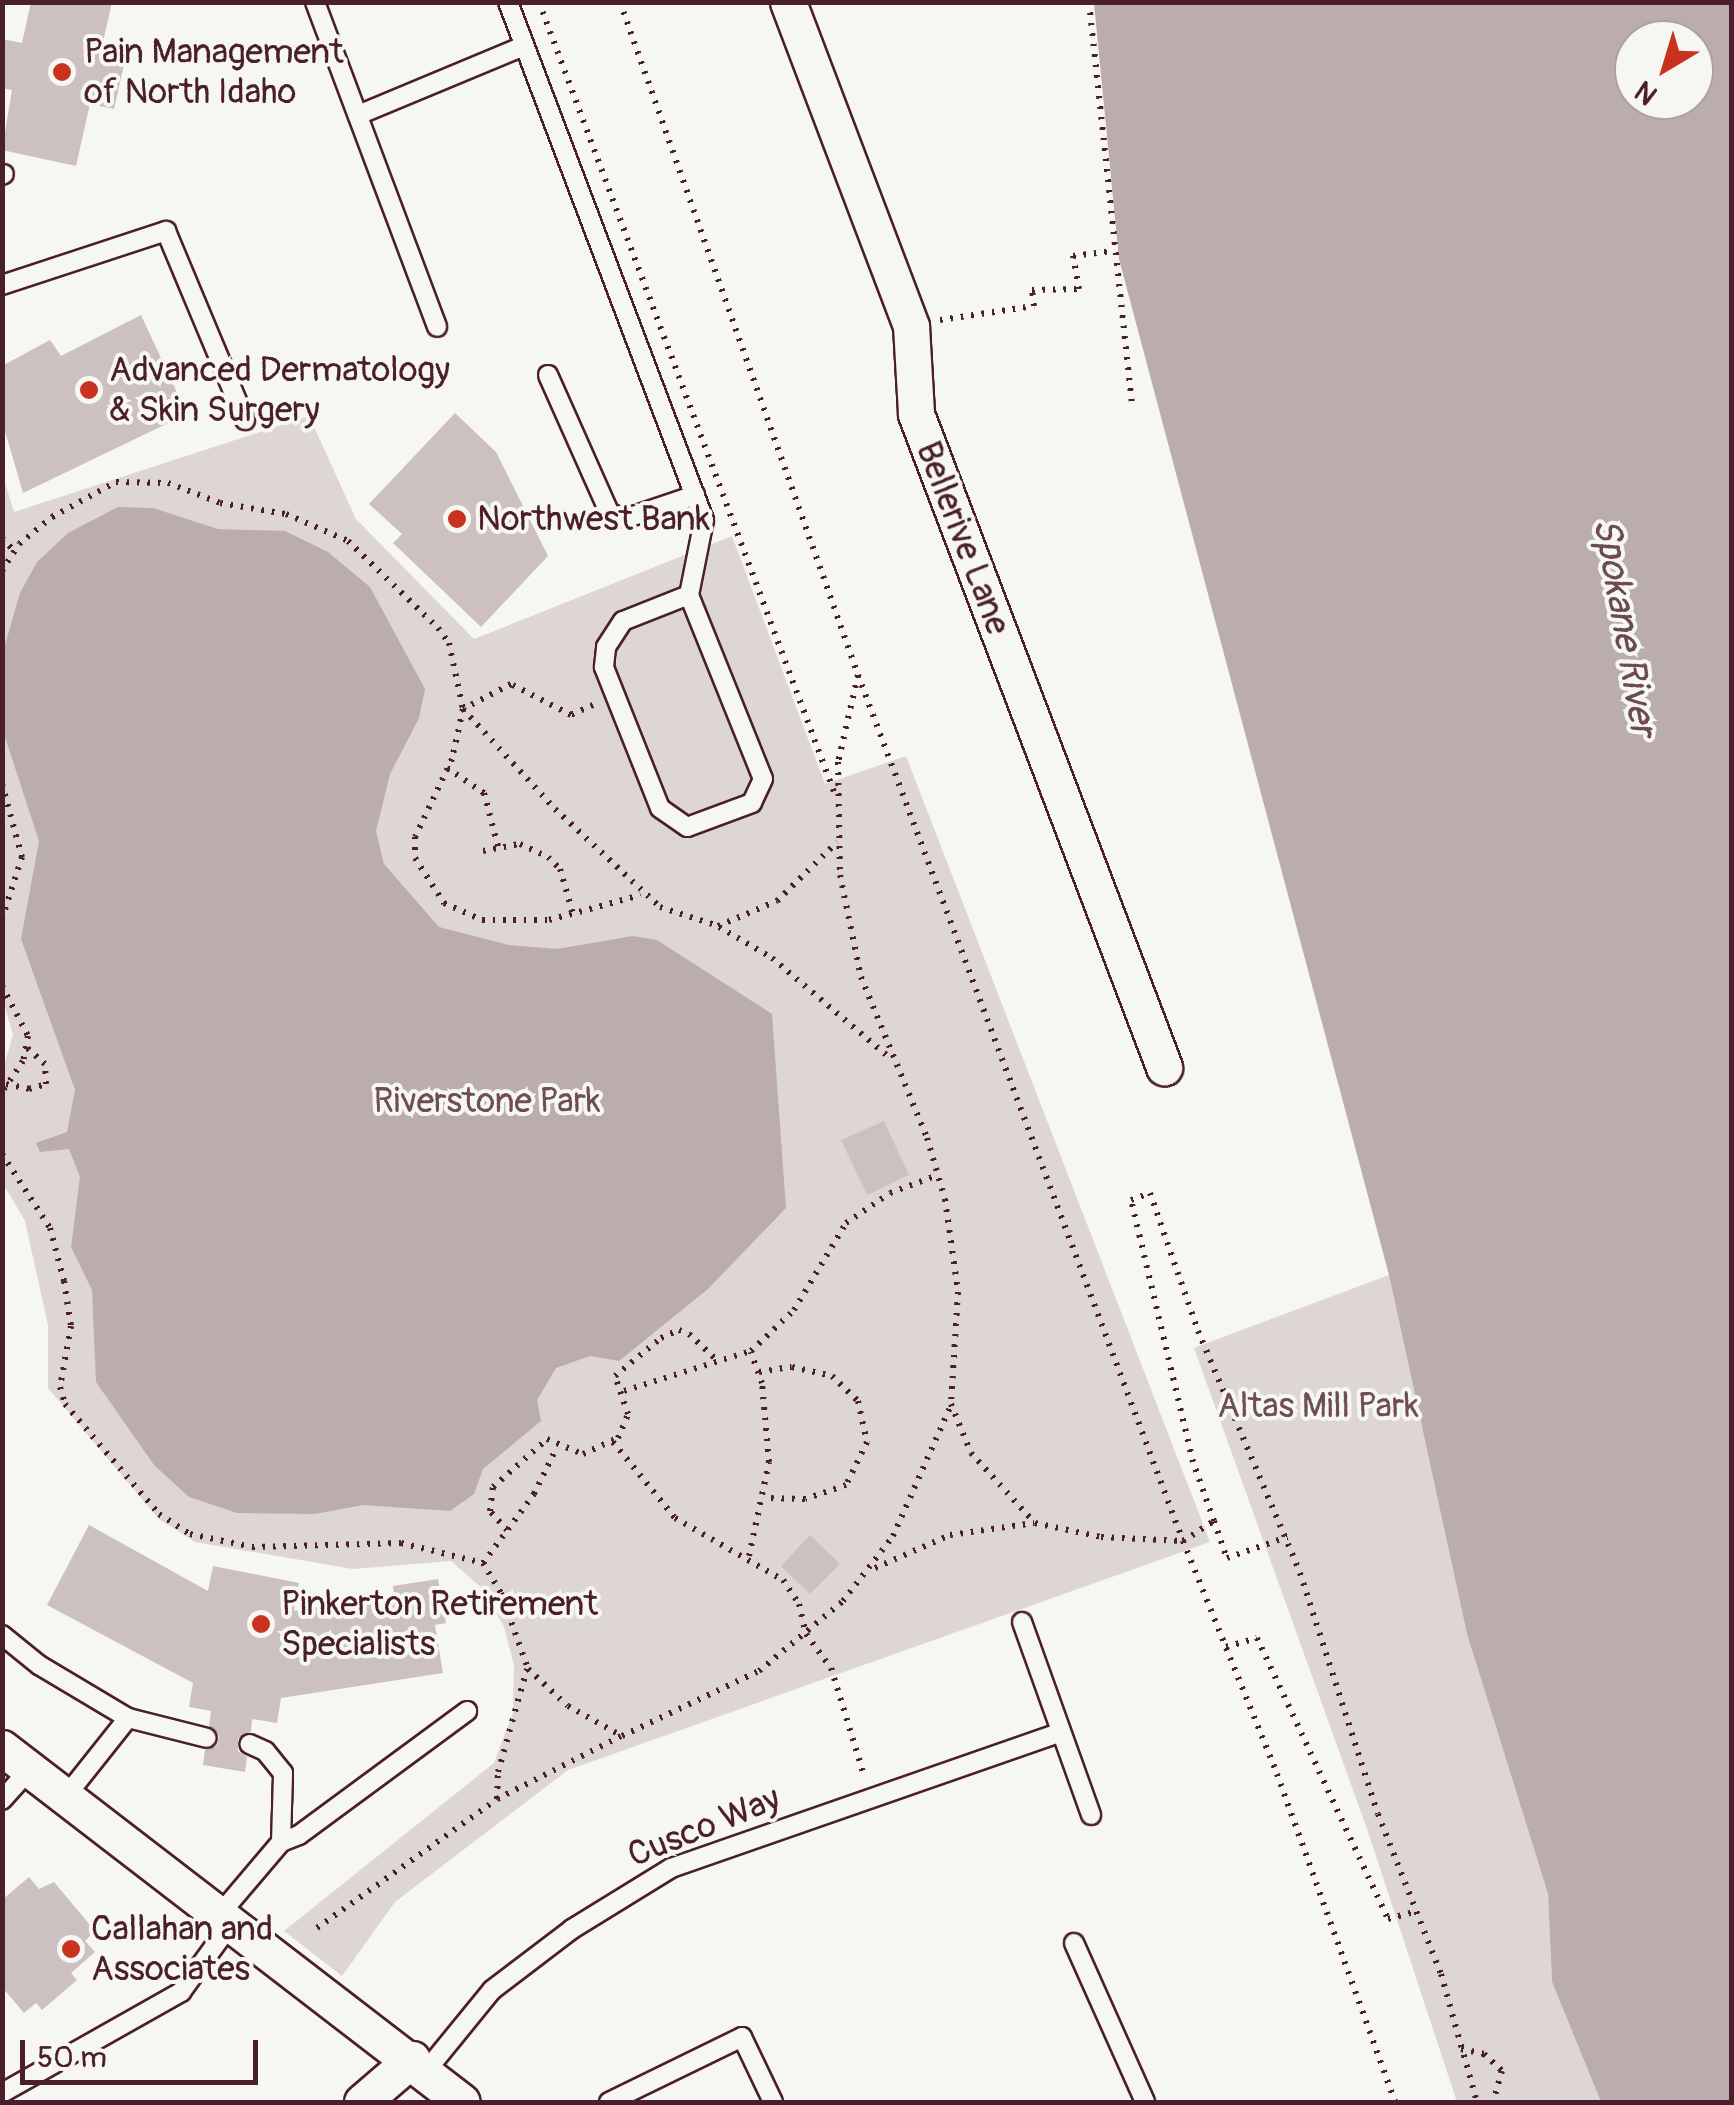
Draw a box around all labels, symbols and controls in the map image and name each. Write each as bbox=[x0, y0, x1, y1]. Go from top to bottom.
north arrow bbox=[1614, 20, 1714, 120]
place label: Pain Management of North Idaho bbox=[84, 31, 344, 113]
marker: Pain Management of North Idaho bbox=[49, 59, 75, 85]
text: N bbox=[1628, 73, 1665, 112]
place label: Advanced Dermatology & Skin Surgery bbox=[109, 349, 450, 431]
marker: Advanced Dermatology & Skin Surgery bbox=[78, 379, 100, 401]
street label: Bellerive Lane bbox=[907, 436, 1019, 640]
place label: Northwest Bank bbox=[477, 498, 710, 540]
marker: Northwest Bank bbox=[446, 508, 468, 530]
water label: Spokane River bbox=[1582, 514, 1666, 740]
park label: Riverstone Park bbox=[373, 1080, 601, 1122]
park label: Altas Mill Park bbox=[1217, 1385, 1419, 1427]
place label: Pinkerton Retirement Specialists bbox=[281, 1583, 598, 1665]
marker: Pinkerton Retirement Specialists bbox=[250, 1613, 272, 1635]
street label: Cusco Way bbox=[622, 1778, 786, 1876]
place label: Callahan and Associates bbox=[91, 1908, 273, 1990]
marker: Callahan and Associates bbox=[60, 1938, 82, 1960]
scale bar bbox=[25, 2020, 262, 2082]
text: 50 m bbox=[37, 2039, 107, 2076]

